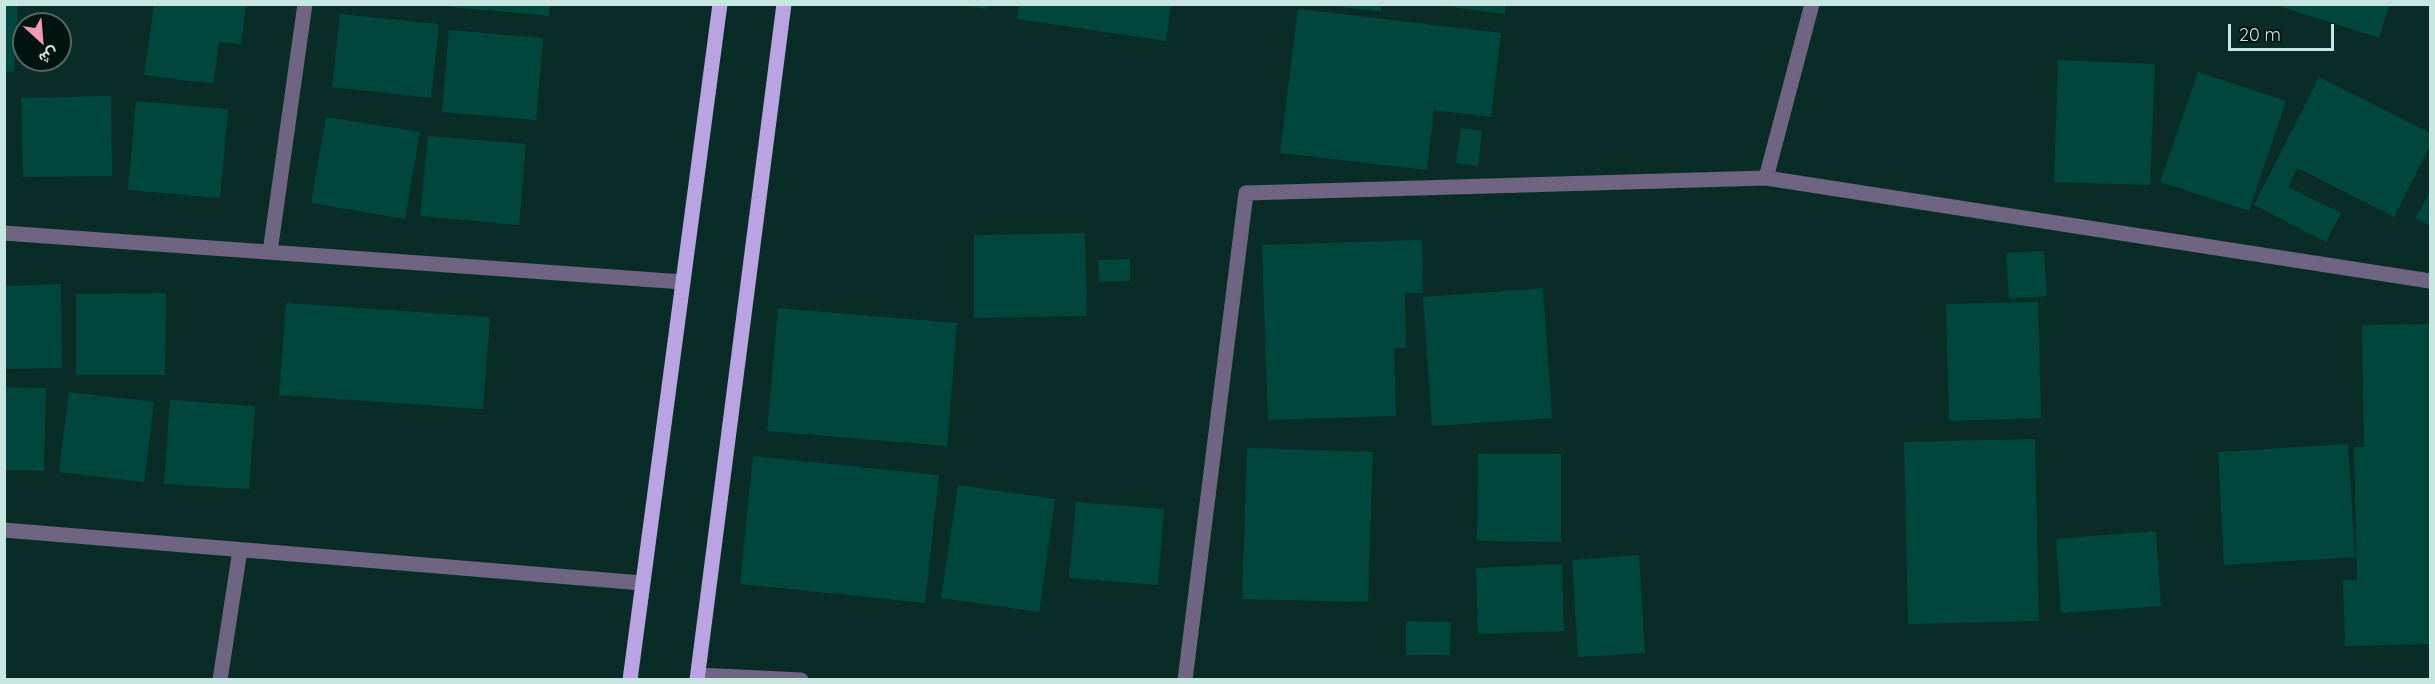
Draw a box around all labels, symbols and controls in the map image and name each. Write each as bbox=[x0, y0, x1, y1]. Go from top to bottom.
north arrow bbox=[12, 12, 72, 72]
scale bar bbox=[2231, 12, 2338, 50]
text: 20 m bbox=[2239, 23, 2281, 46]
text: ش bbox=[36, 43, 62, 70]

